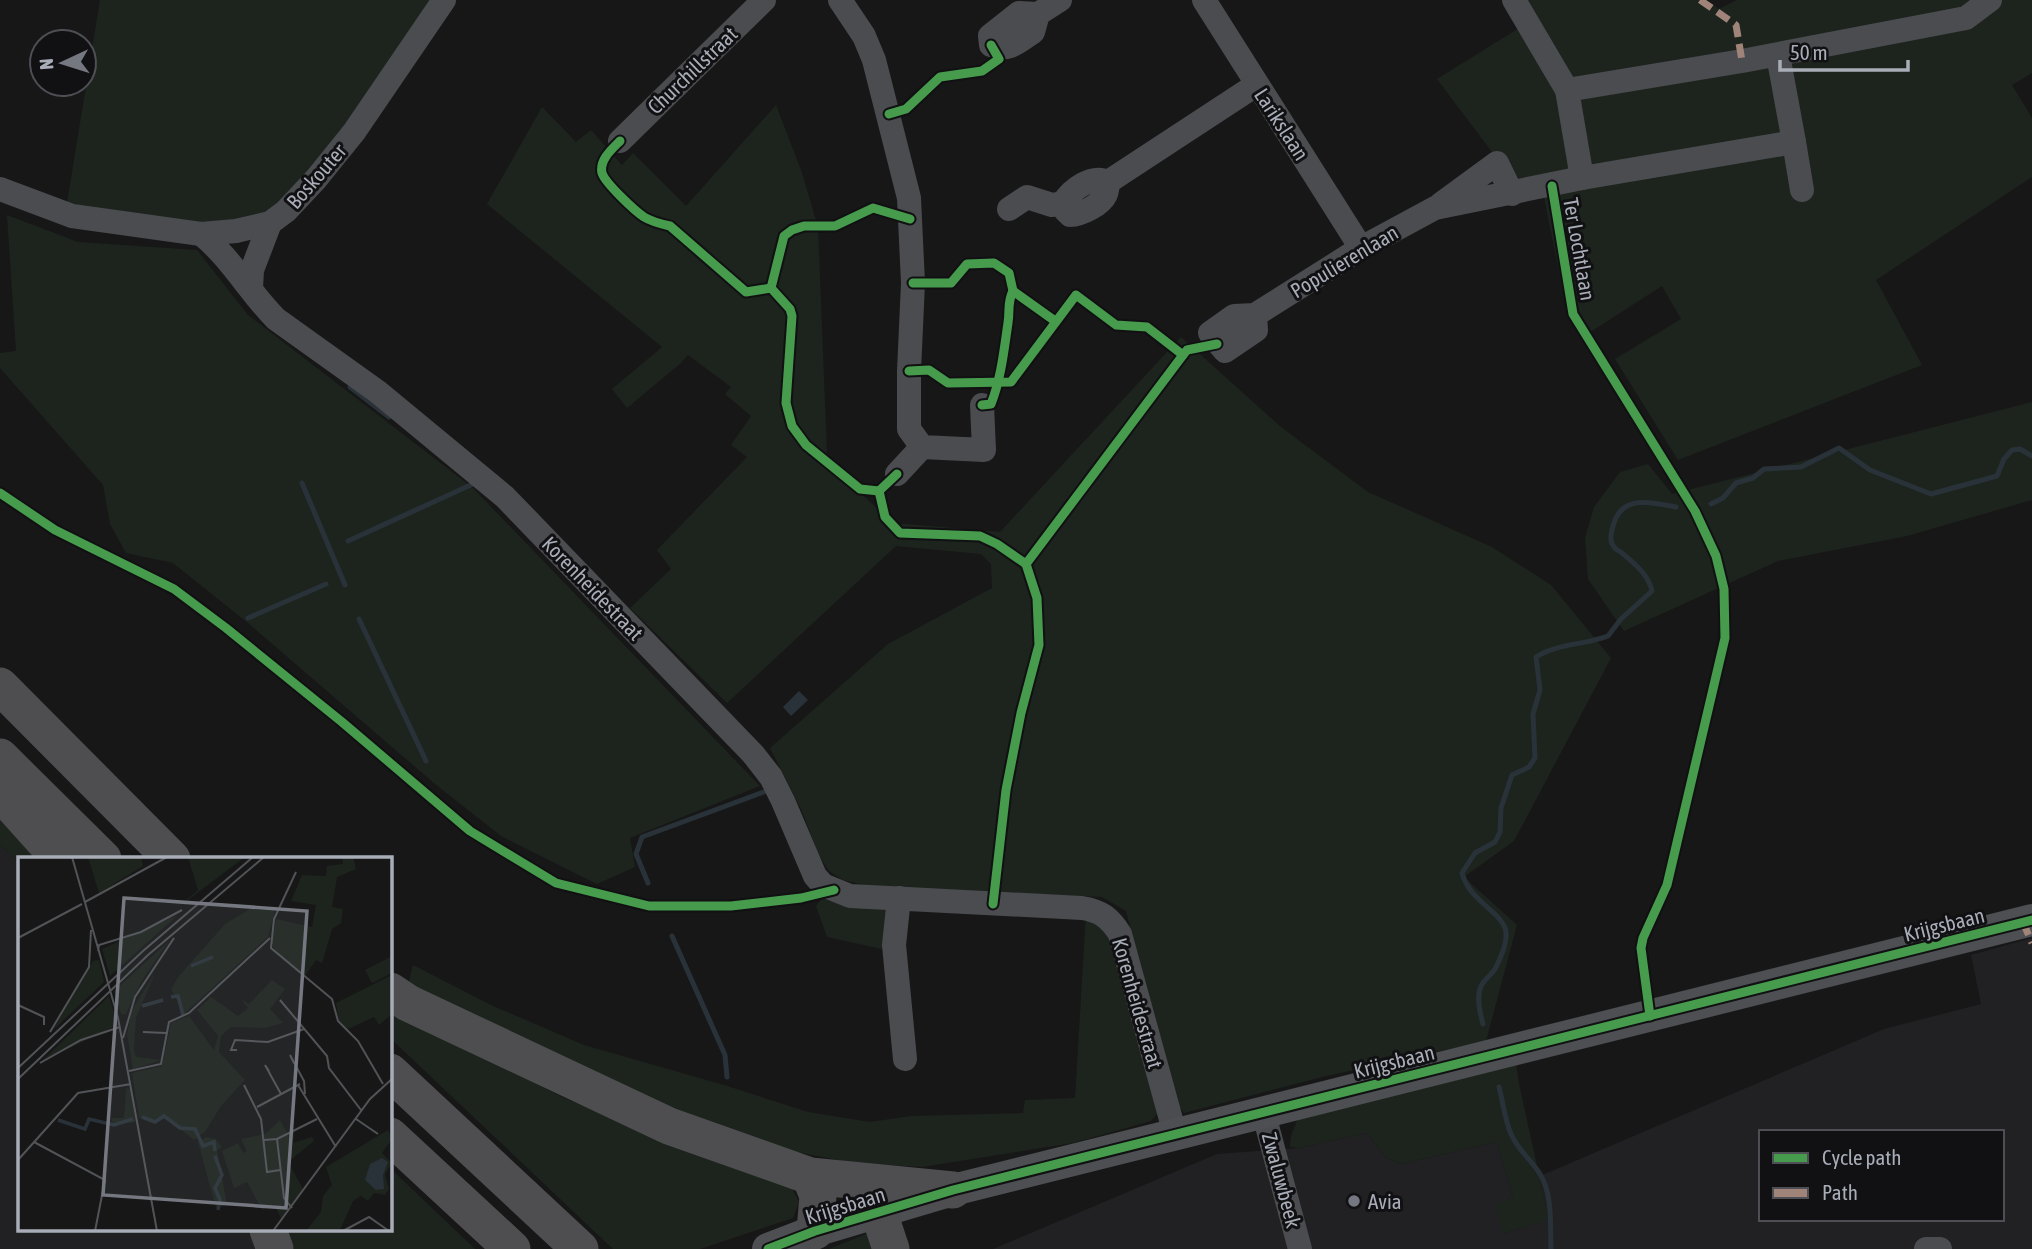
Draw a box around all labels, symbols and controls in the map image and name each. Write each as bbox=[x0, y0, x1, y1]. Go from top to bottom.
street label: Churchillstraat bbox=[642, 22, 742, 118]
north arrow bbox=[28, 28, 98, 98]
scale bar bbox=[1780, 28, 1908, 72]
text: 50 m bbox=[1790, 40, 1828, 64]
text: N bbox=[35, 58, 57, 71]
street label: Larikslaan bbox=[1250, 84, 1314, 164]
street label: Boskouter bbox=[281, 138, 351, 213]
street label: Ter Lochtlaan bbox=[1559, 196, 1601, 302]
street label: Populierenlaan bbox=[1286, 220, 1402, 302]
street label: Korenheidestraat bbox=[538, 531, 648, 645]
inset map bbox=[18, 857, 392, 1232]
street label: Krijgsbaan bbox=[1901, 902, 1987, 946]
street label: Korenheidestraat bbox=[1108, 935, 1168, 1071]
street label: Krijgsbaan bbox=[1351, 1039, 1437, 1083]
street label: Zwaluwbeek bbox=[1258, 1130, 1306, 1230]
legend bbox=[1759, 1130, 2004, 1221]
text: Cycle path bbox=[1822, 1145, 1901, 1169]
text: Path bbox=[1822, 1180, 1858, 1204]
street label: Krijgsbaan bbox=[802, 1181, 888, 1229]
place label: Avia bbox=[1368, 1189, 1402, 1213]
marker: Avia bbox=[1346, 1193, 1362, 1209]

